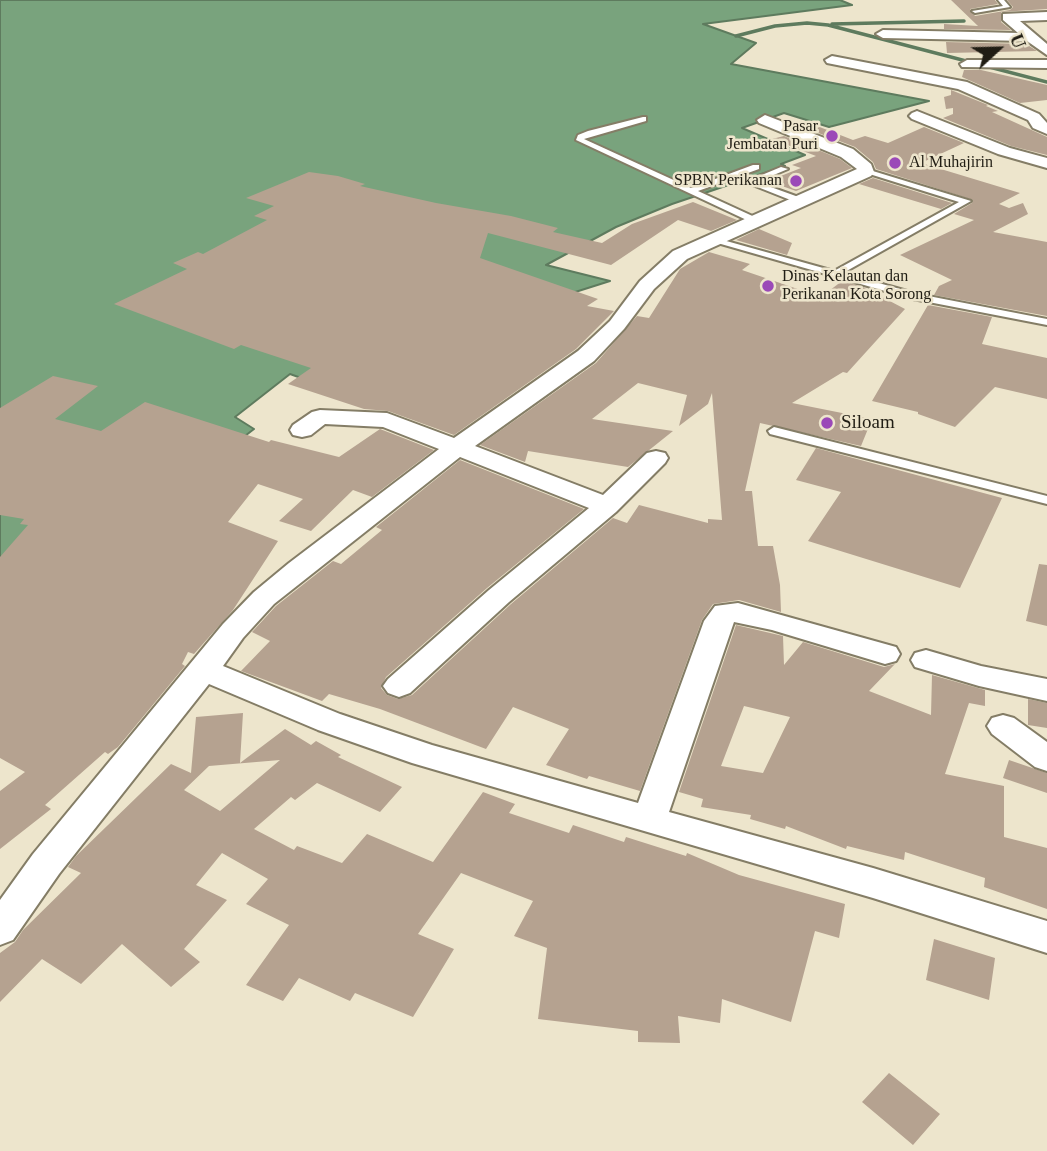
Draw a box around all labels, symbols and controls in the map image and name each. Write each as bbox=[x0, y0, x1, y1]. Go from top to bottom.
north arrow bbox=[963, 14, 1033, 84]
text: U bbox=[1006, 31, 1030, 51]
place label: Pasar Jembatan Puri bbox=[727, 117, 818, 155]
marker: Pasar Jembatan Puri bbox=[824, 128, 840, 144]
place label: Al Muhajirin bbox=[909, 153, 993, 173]
marker: Al Muhajirin bbox=[887, 155, 903, 171]
place label: SPBN Perikanan bbox=[674, 171, 782, 191]
marker: SPBN Perikanan bbox=[788, 173, 804, 189]
place label: Dinas Kelautan dan Perikanan Kota Sorong bbox=[782, 267, 931, 305]
marker: Dinas Kelautan dan Perikanan Kota Sorong bbox=[760, 278, 776, 294]
place label: Siloam bbox=[841, 412, 895, 434]
marker: Siloam bbox=[819, 415, 835, 431]

